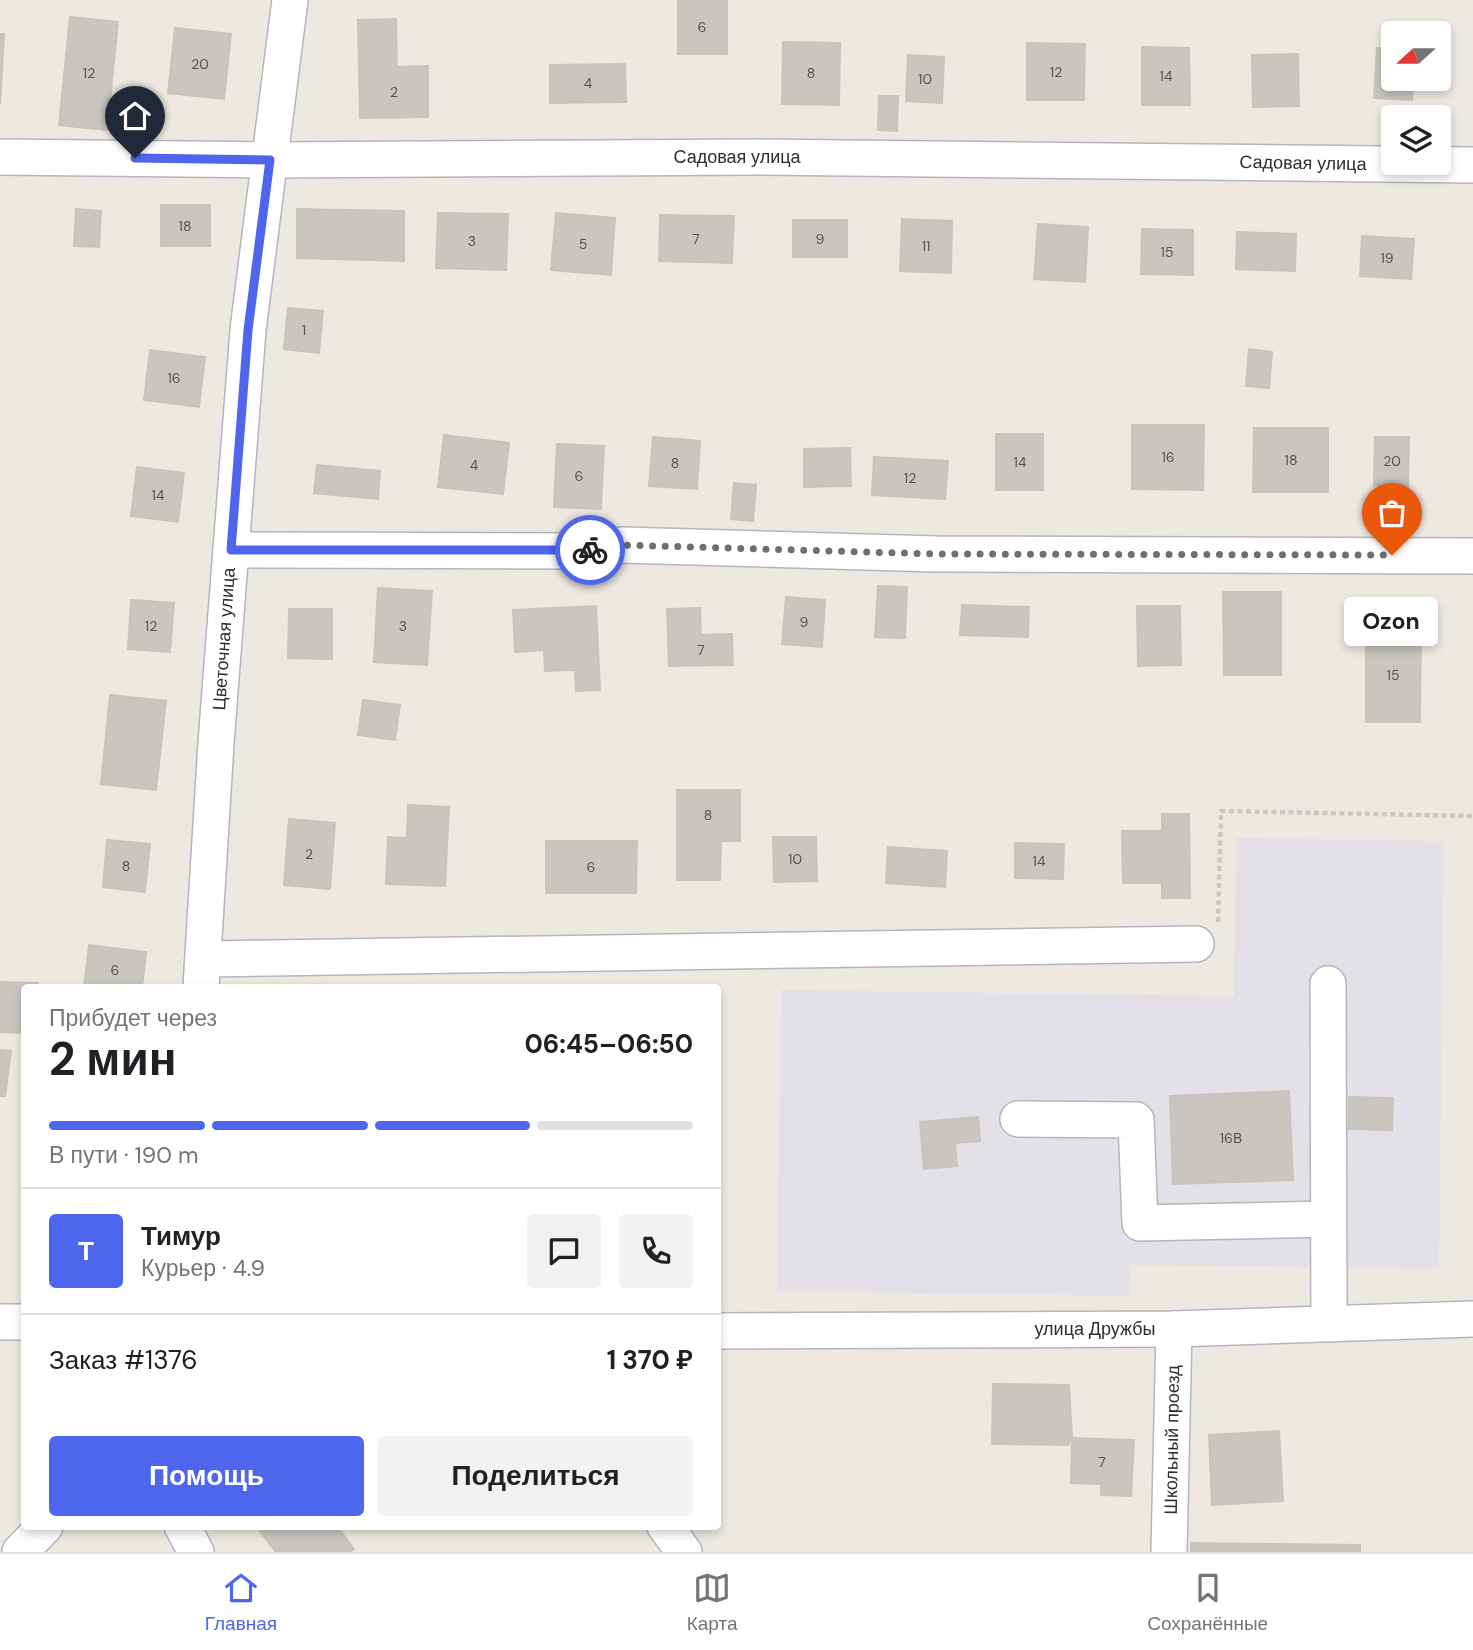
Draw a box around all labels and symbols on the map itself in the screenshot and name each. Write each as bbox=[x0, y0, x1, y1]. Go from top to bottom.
house number: 6 bbox=[698, 18, 706, 36]
north arrow bbox=[1381, 21, 1451, 91]
house number: 20 bbox=[191, 55, 209, 73]
house number: 12 bbox=[1050, 63, 1062, 81]
house number: 12 bbox=[83, 64, 95, 82]
house number: 8 bbox=[807, 64, 815, 82]
house number: 14 bbox=[1160, 67, 1173, 85]
house number: 10 bbox=[918, 70, 932, 88]
house number: 4 bbox=[584, 74, 593, 92]
house number: 2 bbox=[390, 83, 398, 101]
pin bbox=[105, 86, 165, 158]
street label: Садовая улица bbox=[673, 145, 802, 169]
street label: Садовая улица bbox=[1239, 150, 1368, 176]
house number: 18 bbox=[179, 217, 191, 235]
house number: 7 bbox=[692, 230, 700, 248]
house number: 9 bbox=[816, 230, 825, 248]
house number: 3 bbox=[468, 232, 476, 250]
house number: 5 bbox=[579, 235, 587, 253]
house number: 11 bbox=[922, 237, 930, 255]
house number: 15 bbox=[1161, 243, 1173, 261]
house number: 19 bbox=[1380, 249, 1394, 267]
house number: 1 bbox=[302, 321, 306, 339]
house number: 16 bbox=[167, 369, 181, 387]
house number: 16 bbox=[1161, 448, 1175, 466]
house number: 18 bbox=[1285, 451, 1297, 469]
house number: 20 bbox=[1383, 452, 1401, 470]
house number: 14 bbox=[1014, 453, 1027, 471]
house number: 8 bbox=[671, 454, 679, 472]
house number: 4 bbox=[470, 456, 479, 474]
house number: 6 bbox=[575, 467, 583, 485]
house number: 12 bbox=[904, 469, 916, 487]
pin bbox=[1362, 483, 1422, 555]
house number: 14 bbox=[152, 486, 165, 504]
courier bbox=[555, 515, 625, 585]
street label: Цветочная улица bbox=[207, 566, 241, 711]
callout: Ozon bbox=[1345, 597, 1439, 646]
house number: 9 bbox=[800, 613, 809, 631]
house number: 12 bbox=[145, 617, 157, 635]
house number: 3 bbox=[399, 617, 407, 635]
house number: 7 bbox=[697, 641, 705, 659]
house number: 15 bbox=[1387, 666, 1399, 684]
house number: 8 bbox=[704, 806, 712, 824]
house number: 2 bbox=[305, 845, 313, 863]
house number: 10 bbox=[788, 850, 802, 868]
house number: 14 bbox=[1033, 852, 1046, 870]
house number: 8 bbox=[122, 857, 130, 875]
house number: 6 bbox=[587, 858, 595, 876]
house number: 6 bbox=[111, 961, 119, 979]
house number: 16В bbox=[1220, 1129, 1242, 1147]
street label: улица Дружбы bbox=[1035, 1317, 1155, 1341]
street label: Школьный проезд bbox=[1159, 1365, 1185, 1515]
house number: 7 bbox=[1098, 1453, 1106, 1471]

